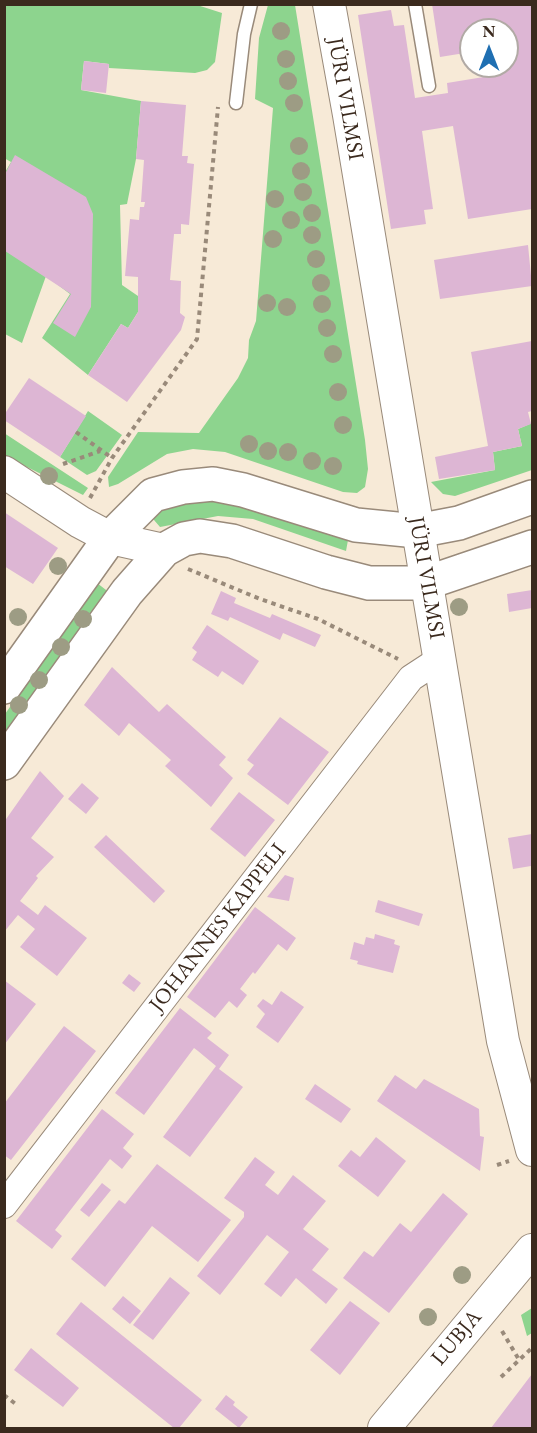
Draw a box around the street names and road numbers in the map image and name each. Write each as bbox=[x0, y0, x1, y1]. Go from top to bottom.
street label: JÜRI VILMSI bbox=[321, 36, 369, 162]
street label: JÜRI VILMSI bbox=[402, 515, 450, 641]
street label: JOHANNES KAPPELI bbox=[144, 839, 292, 1017]
street label: LUBJA bbox=[426, 1305, 488, 1371]

